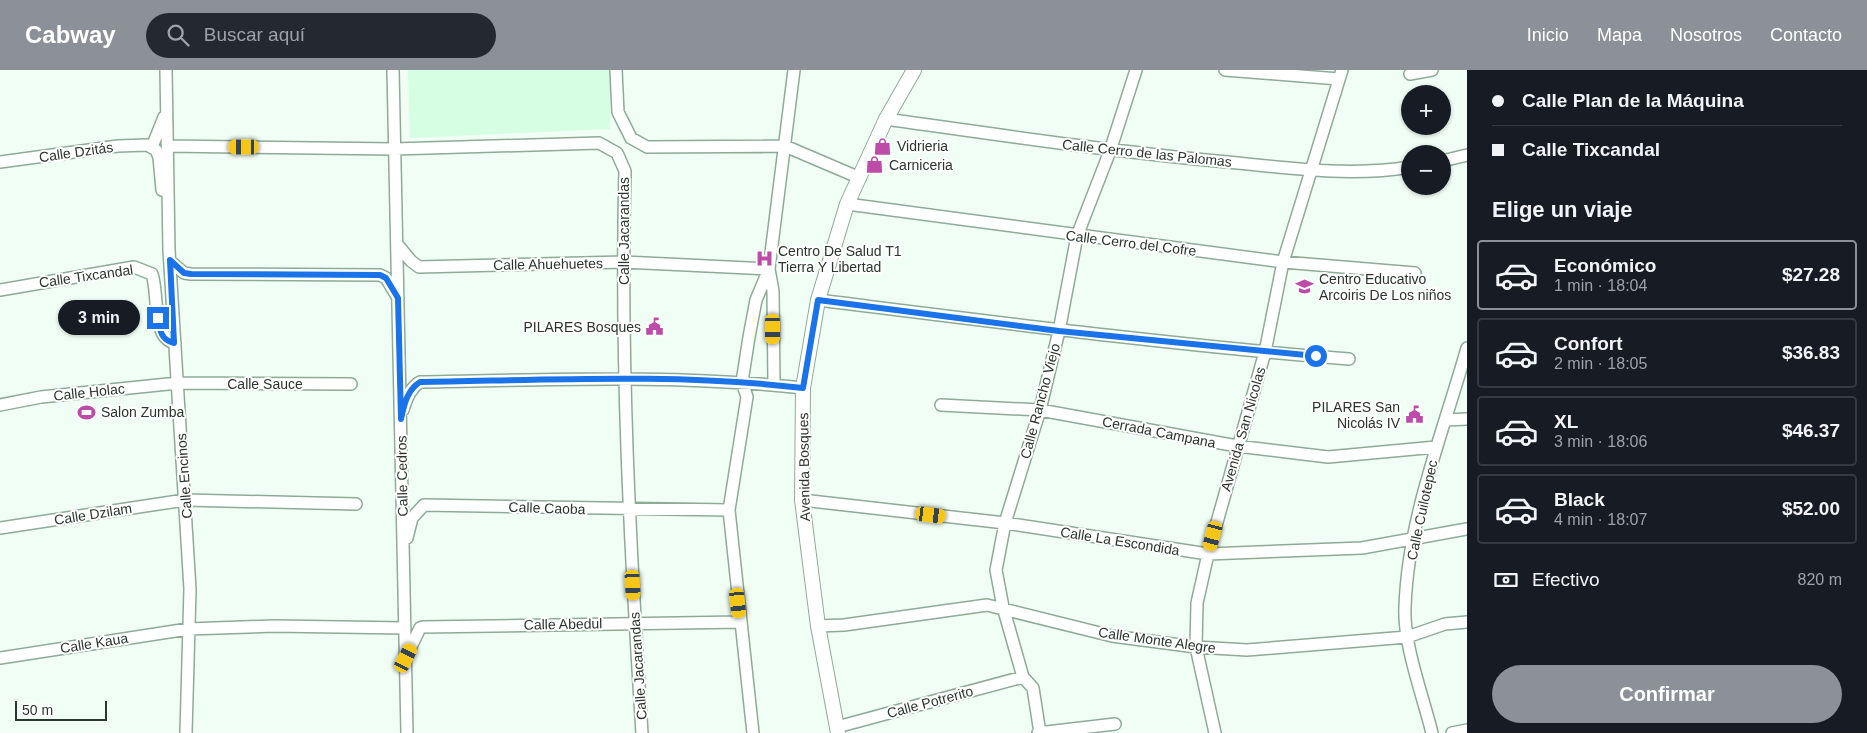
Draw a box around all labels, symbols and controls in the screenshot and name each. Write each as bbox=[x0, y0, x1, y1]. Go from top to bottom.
search box bbox=[146, 13, 496, 58]
text: Cabway bbox=[25, 21, 116, 48]
icon: search bbox=[164, 21, 192, 49]
text: Buscar aquí bbox=[204, 24, 305, 45]
text: Inicio bbox=[1527, 25, 1569, 45]
text: Mapa bbox=[1597, 25, 1642, 45]
text: Nosotros bbox=[1670, 25, 1742, 45]
text: Contacto bbox=[1770, 25, 1842, 45]
map controls bbox=[1401, 85, 1451, 195]
button: + bbox=[1401, 85, 1451, 135]
text: Calle Plan de la Máquina bbox=[1522, 90, 1744, 111]
shop icon: Vidrieria bbox=[873, 136, 893, 156]
street label: Calle Cerro de las Palomas bbox=[1061, 136, 1233, 170]
place label: Vidrieria bbox=[897, 138, 948, 154]
street label: Calle Dzitás bbox=[38, 139, 114, 165]
text: Calle Tixcandal bbox=[1522, 139, 1660, 160]
car bbox=[229, 140, 259, 155]
button: − bbox=[1401, 145, 1451, 195]
shop icon: Carniceria bbox=[865, 155, 885, 175]
place label: Carniceria bbox=[889, 157, 953, 173]
street label: Calle Jacarandas bbox=[616, 177, 632, 285]
text: Elige un viaje bbox=[1492, 197, 1633, 222]
street label: Calle Cerro del Cofre bbox=[1065, 227, 1197, 259]
place label: Centro De Salud T1 Tierra Y Libertad bbox=[778, 243, 902, 275]
hospital icon: Centro De Salud T1 Tierra Y Libertad bbox=[754, 249, 774, 269]
icon: car bbox=[1494, 253, 1539, 298]
street label: Calle Ahuehuetes bbox=[493, 255, 603, 273]
text: Económico bbox=[1554, 255, 1656, 276]
street label: Calle Tixcandal bbox=[38, 261, 134, 291]
text: $27.28 bbox=[1782, 264, 1840, 285]
place label: Centro Educativo Arcoiris De Los niños bbox=[1319, 271, 1451, 303]
school or university icon: Centro Educativo Arcoiris De Los niños bbox=[1295, 277, 1315, 297]
text: 1 min · 18:04 bbox=[1554, 277, 1647, 294]
callout: 3 min bbox=[58, 300, 140, 336]
route end bbox=[147, 307, 169, 329]
text: 3 min bbox=[78, 309, 120, 326]
car bbox=[765, 314, 780, 344]
public building icon: PILARES Bosques bbox=[645, 317, 665, 337]
place label: PILARES Bosques bbox=[523, 319, 641, 335]
icon: car bbox=[1494, 331, 1539, 376]
text: Confort bbox=[1554, 333, 1623, 354]
street label: Calle Rancho Viejo bbox=[1017, 341, 1063, 460]
text: $36.83 bbox=[1782, 342, 1840, 363]
route start bbox=[1305, 345, 1327, 367]
text: 2 min · 18:05 bbox=[1554, 355, 1647, 372]
street label: Avenida San Nicolas bbox=[1218, 365, 1268, 493]
street label: Calle Sauce bbox=[227, 376, 303, 392]
street label: Calle Holac bbox=[53, 380, 125, 404]
place label: PILARES San Nicolás IV bbox=[1312, 399, 1401, 431]
sports icon: Salon Zumba bbox=[77, 402, 97, 422]
place label: Salon Zumba bbox=[101, 404, 184, 420]
public building icon: PILARES San Nicolás IV bbox=[1404, 405, 1424, 425]
icon: car bbox=[1494, 409, 1539, 454]
text: XL bbox=[1554, 411, 1578, 432]
street label: Avenida Bosques bbox=[795, 413, 813, 521]
street label: Cerrada Campana bbox=[1101, 413, 1217, 451]
text: $46.37 bbox=[1782, 420, 1840, 441]
street label: Calle Encinos bbox=[173, 433, 195, 519]
text: 3 min · 18:06 bbox=[1554, 433, 1647, 450]
street label: Calle Cedros bbox=[393, 435, 411, 517]
street label: Calle Cuilotepec bbox=[1404, 458, 1440, 562]
icon: car bbox=[1494, 487, 1539, 532]
text: Black bbox=[1554, 489, 1605, 510]
text: $52.00 bbox=[1782, 498, 1840, 519]
street label: Calle Caoba bbox=[508, 499, 586, 517]
street label: Calle Dzilam bbox=[53, 500, 133, 528]
car bbox=[915, 506, 946, 524]
text: 4 min · 18:07 bbox=[1554, 511, 1647, 528]
car bbox=[1201, 520, 1224, 552]
street label: Calle La Escondida bbox=[1059, 524, 1181, 558]
icon: cash bbox=[1492, 566, 1520, 594]
text: Efectivo bbox=[1532, 569, 1600, 590]
car bbox=[624, 570, 641, 600]
text: 820 m bbox=[1798, 571, 1842, 588]
car bbox=[728, 587, 747, 619]
street label: Calle Jacarandas bbox=[626, 611, 650, 721]
street label: Calle Abedul bbox=[524, 615, 602, 633]
street label: Calle Monte Alegre bbox=[1097, 624, 1217, 656]
street label: Calle Kaua bbox=[59, 630, 129, 656]
car bbox=[392, 641, 419, 675]
button: Confirmar bbox=[1492, 665, 1842, 723]
street label: Calle Potrerito bbox=[885, 683, 975, 721]
scale bar bbox=[15, 698, 108, 721]
text: 50 m bbox=[22, 702, 53, 718]

